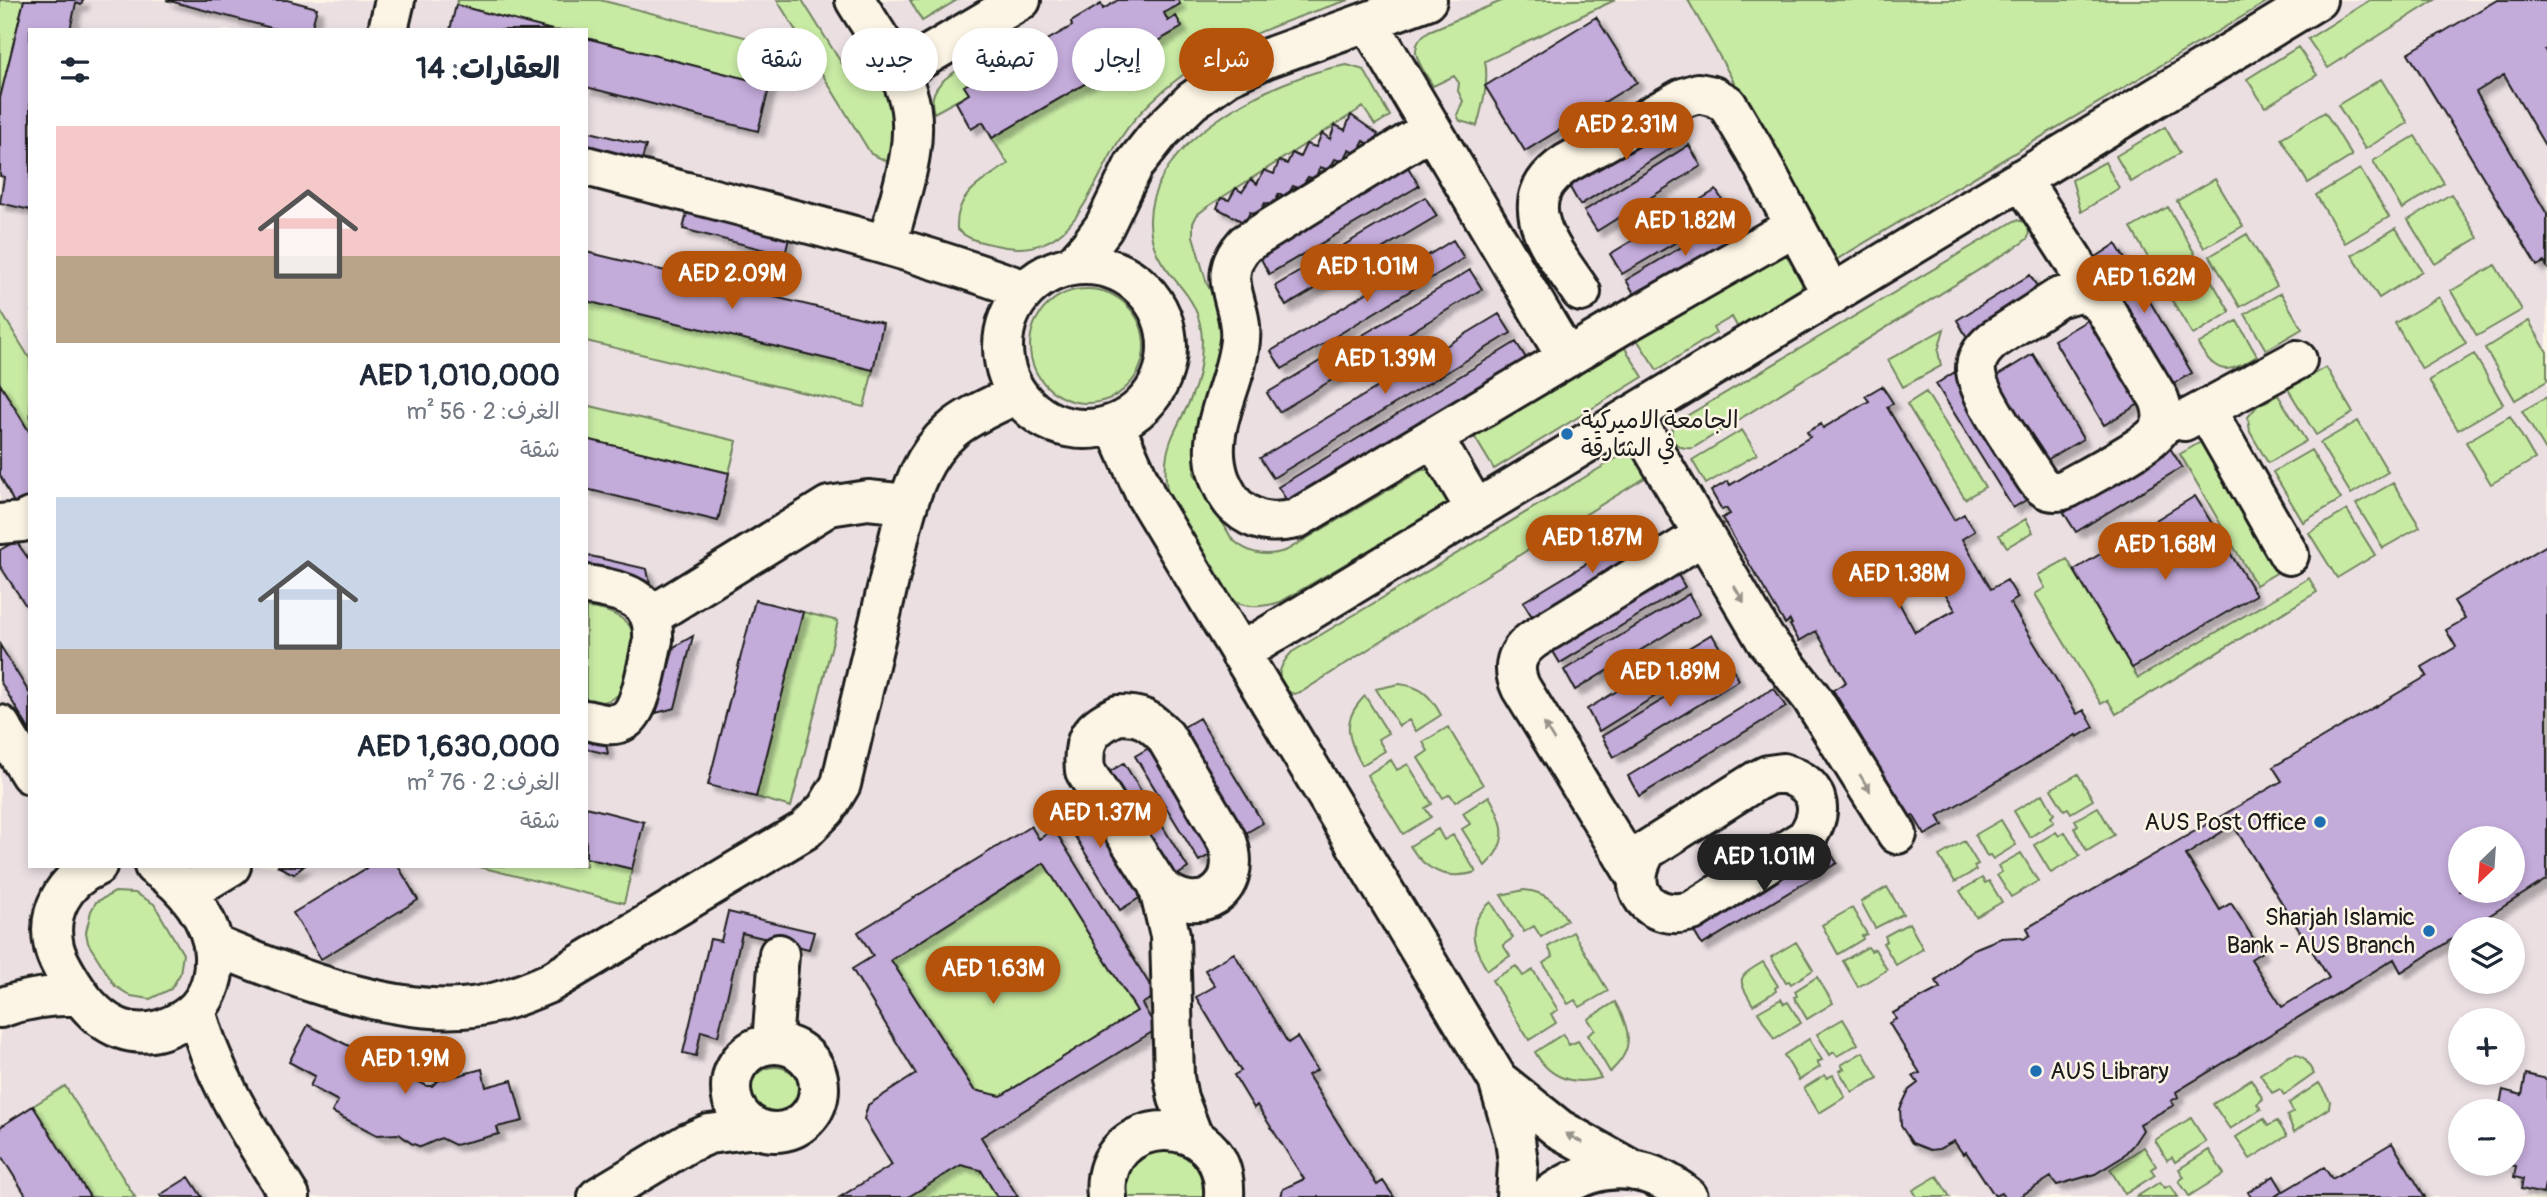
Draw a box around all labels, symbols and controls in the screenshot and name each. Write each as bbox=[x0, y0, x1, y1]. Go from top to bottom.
chip: شقة bbox=[737, 28, 827, 91]
chip: جديد bbox=[841, 28, 938, 91]
chip: تصفية bbox=[952, 28, 1058, 91]
chip: إيجار bbox=[1072, 28, 1165, 91]
chip: شراء bbox=[1179, 28, 1274, 91]
text: العقارات: 14 bbox=[416, 50, 560, 87]
icon: filters bbox=[56, 51, 94, 89]
pin: AED 2.31M bbox=[1546, 102, 1706, 162]
text: AED 2.31M bbox=[1575, 110, 1677, 139]
icon: home bbox=[245, 171, 371, 297]
pin: AED 1.82M bbox=[1605, 198, 1765, 258]
text: AED 1.82M bbox=[1634, 206, 1736, 235]
pin: AED 1.01M bbox=[1287, 244, 1447, 304]
pin: AED 2.09M bbox=[652, 252, 812, 311]
text: AED 1.01M bbox=[1316, 252, 1418, 281]
pin: AED 1.62M bbox=[2064, 256, 2224, 315]
text: AED 2.09M bbox=[678, 259, 786, 288]
text: AED 1.62M bbox=[2092, 263, 2196, 292]
pin: AED 1.39M bbox=[1305, 336, 1465, 396]
text: AED 1.39M bbox=[1334, 344, 1436, 373]
text: AED 1,010,000 bbox=[358, 357, 560, 394]
text: الغرف: 2 · 56 m² bbox=[406, 397, 560, 426]
place label: الجامعة الاميركية في الشارقة bbox=[1581, 406, 1739, 465]
marker: الجامعة الاميركية في الشارقة bbox=[1559, 426, 1575, 442]
text: شقة bbox=[520, 435, 560, 464]
pin: AED 1.87M bbox=[1512, 516, 1672, 575]
pin: AED 1.68M bbox=[2085, 522, 2245, 582]
text: AED 1.87M bbox=[1542, 523, 1642, 552]
text: AED 1.68M bbox=[2114, 530, 2216, 559]
icon: home bbox=[245, 542, 371, 668]
pin: AED 1.38M bbox=[1819, 552, 1979, 611]
text: AED 1.38M bbox=[1848, 559, 1950, 588]
one-way arrow bbox=[1732, 584, 1744, 604]
pin: AED 1.89M bbox=[1590, 650, 1750, 709]
text: AED 1.89M bbox=[1620, 657, 1720, 686]
one-way arrow bbox=[1542, 722, 1555, 742]
text: AED 1,630,000 bbox=[356, 728, 560, 765]
text: الغرف: 2 · 76 m² bbox=[407, 768, 560, 797]
one-way arrow bbox=[1858, 773, 1871, 792]
pin: AED 1.37M bbox=[1020, 790, 1180, 850]
text: AED 1.37M bbox=[1049, 798, 1151, 827]
text: شقة bbox=[520, 806, 560, 835]
place label: AUS Post Office bbox=[2144, 808, 2306, 837]
marker: AUS Post Office bbox=[2312, 814, 2328, 830]
north arrow bbox=[2448, 826, 2525, 903]
map controls bbox=[2448, 826, 2525, 1176]
pin: AED 1.01M bbox=[1684, 834, 1844, 894]
text: AED 1.01M bbox=[1713, 842, 1815, 871]
place label: Sharjah Islamic Bank - AUS Branch bbox=[2226, 903, 2415, 960]
button: layers bbox=[2448, 917, 2525, 994]
marker: Sharjah Islamic Bank - AUS Branch bbox=[2421, 923, 2437, 939]
pin: AED 1.63M bbox=[913, 946, 1073, 1006]
text: AED 1.63M bbox=[941, 954, 1045, 983]
button: + bbox=[2448, 1008, 2525, 1085]
pin: AED 1.9M bbox=[333, 1036, 477, 1096]
text: AED 1.9M bbox=[361, 1044, 449, 1073]
place label: AUS Library bbox=[2050, 1057, 2169, 1086]
marker: AUS Library bbox=[2028, 1063, 2044, 1079]
button: − bbox=[2448, 1099, 2525, 1176]
one-way arrow bbox=[1564, 1132, 1584, 1143]

